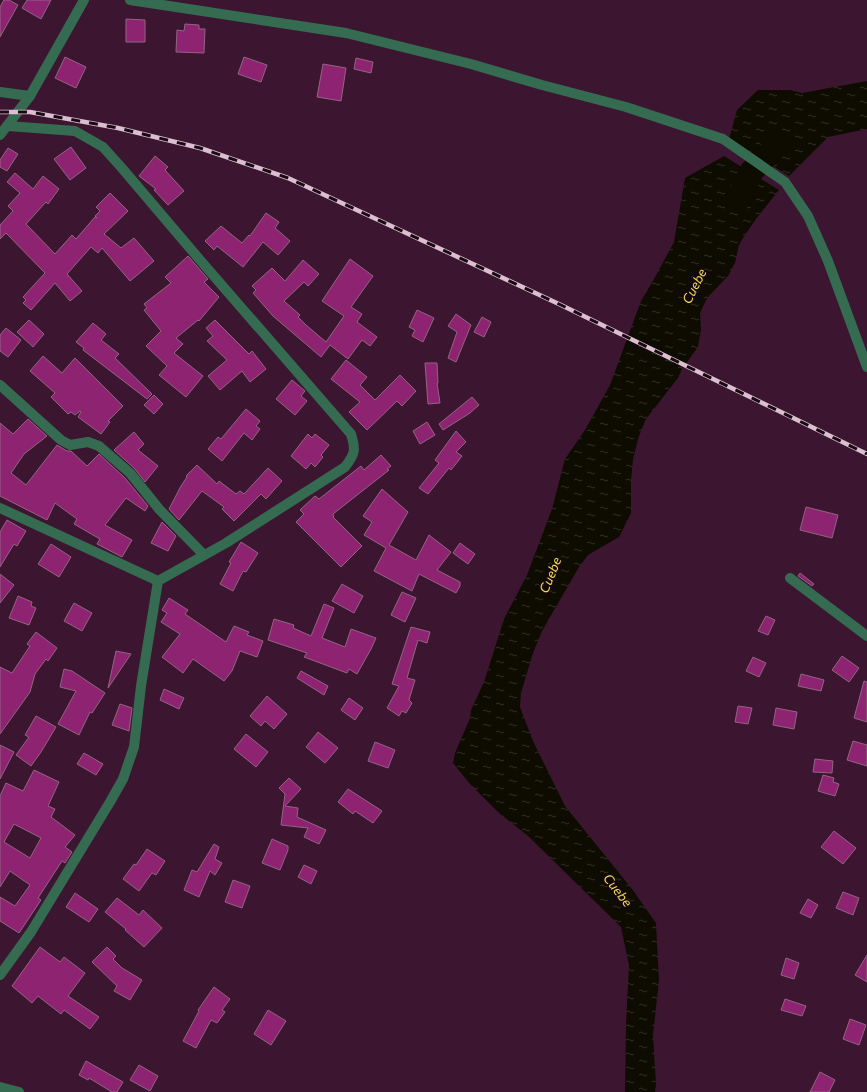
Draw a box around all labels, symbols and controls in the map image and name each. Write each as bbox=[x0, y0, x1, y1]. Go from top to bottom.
water label: Cuebe bbox=[678, 266, 710, 306]
water label: Cuebe bbox=[536, 554, 565, 595]
water label: Cuebe bbox=[600, 870, 636, 910]

